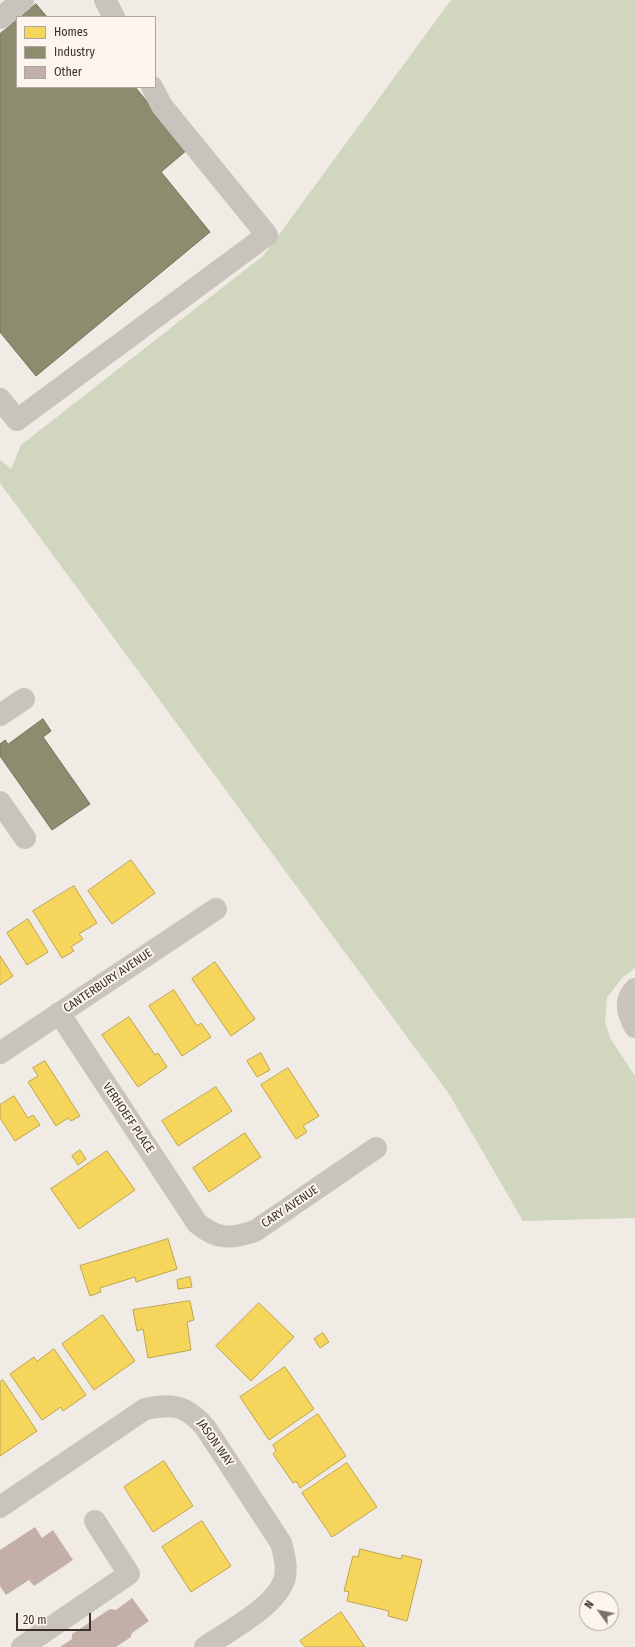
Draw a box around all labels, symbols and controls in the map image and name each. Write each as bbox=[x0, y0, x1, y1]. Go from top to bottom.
legend bbox=[16, 16, 156, 88]
text: Homes bbox=[54, 25, 88, 39]
text: Industry bbox=[54, 45, 95, 59]
text: Other bbox=[54, 65, 82, 79]
street label: CANTERBURY AVENUE bbox=[61, 946, 155, 1016]
street label: VERHOEFF PLACE bbox=[99, 1080, 157, 1156]
street label: CARY AVENUE bbox=[259, 1183, 321, 1231]
street label: JASON WAY bbox=[194, 1417, 236, 1469]
north arrow bbox=[579, 1591, 619, 1631]
text: N bbox=[582, 1598, 597, 1611]
scale bar bbox=[18, 1605, 93, 1631]
text: 20 m bbox=[23, 1613, 47, 1627]

